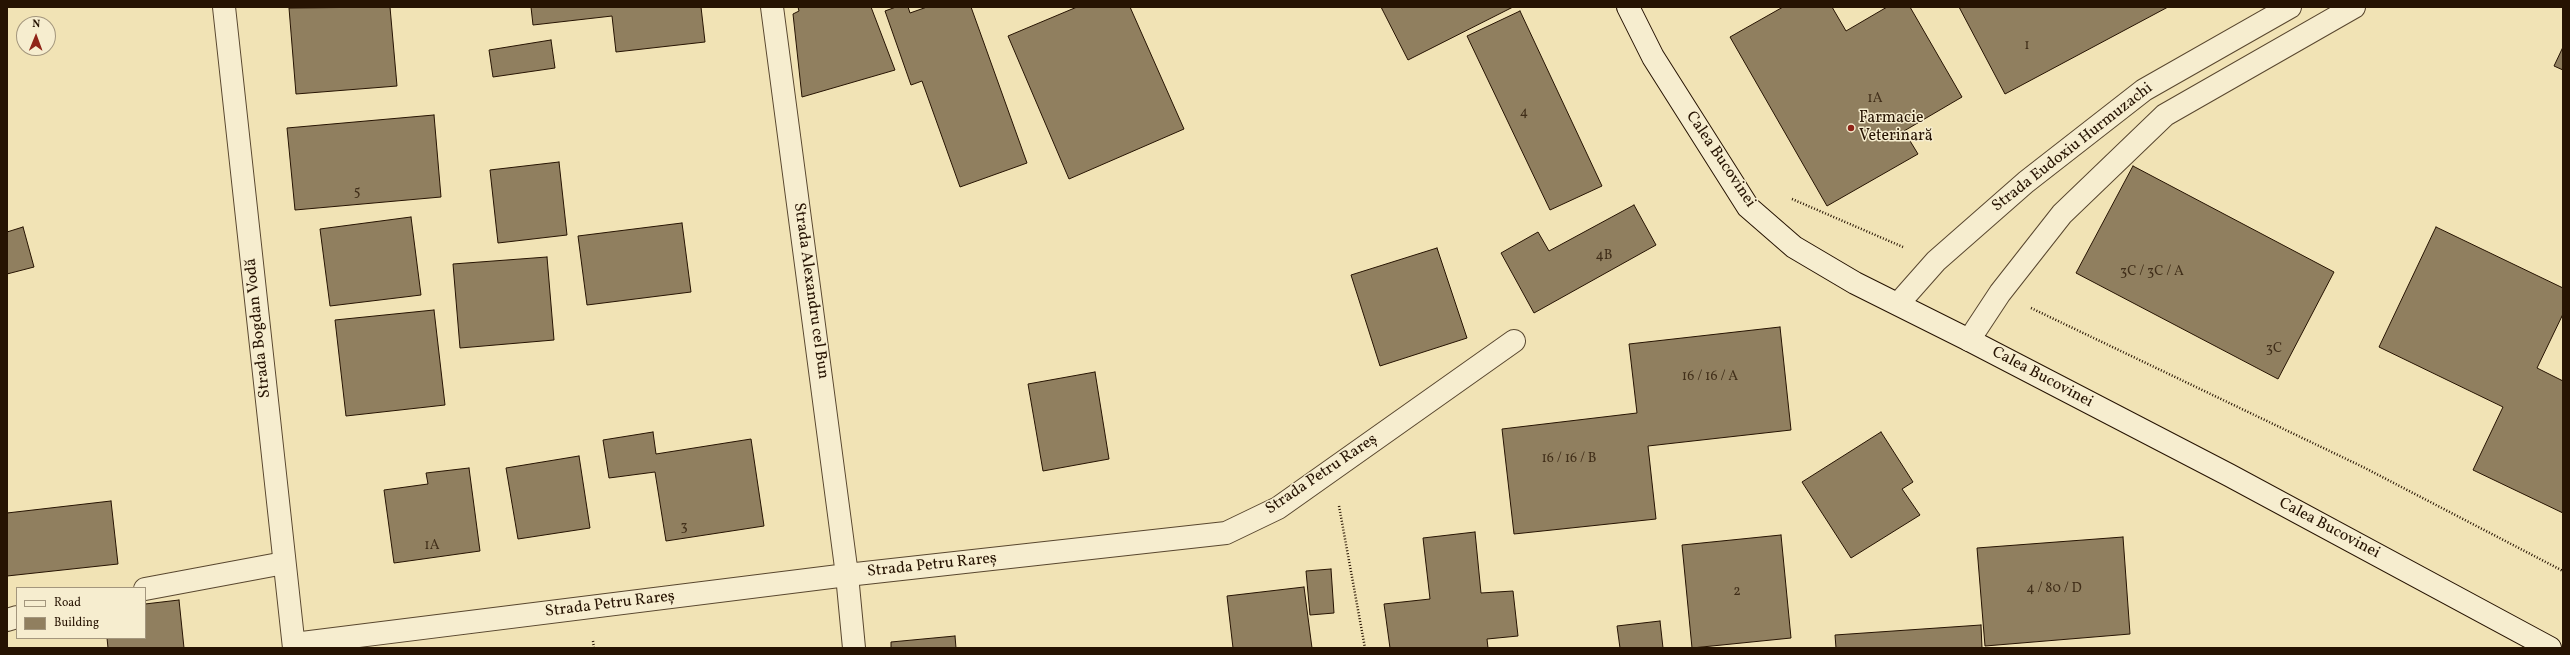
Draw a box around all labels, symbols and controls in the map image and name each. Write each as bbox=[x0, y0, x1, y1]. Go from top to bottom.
north arrow bbox=[16, 16, 56, 56]
text: N bbox=[32, 17, 40, 32]
house number: 1 bbox=[2024, 38, 2030, 54]
street label: Strada Eudoxiu Hurmuzachi bbox=[1989, 79, 2157, 217]
house number: 1A bbox=[1867, 91, 1883, 107]
house number: 4 bbox=[1520, 105, 1528, 121]
street label: Calea Bucovinei bbox=[1681, 108, 1759, 212]
place label: Farmacie Veterinară bbox=[1859, 109, 1933, 147]
marker: Farmacie Veterinară bbox=[1846, 123, 1856, 133]
house number: 5 bbox=[354, 184, 360, 200]
street label: Strada Alexandru cel Bun bbox=[788, 202, 832, 380]
house number: 4B bbox=[1595, 248, 1613, 264]
street label: Strada Bogdan Vodă bbox=[242, 257, 276, 399]
house number: 3C / 3C / A bbox=[2120, 264, 2184, 280]
house number: 3C bbox=[2266, 341, 2282, 357]
street label: Calea Bucovinei bbox=[1988, 343, 2096, 413]
house number: 16 / 16 / A bbox=[1682, 369, 1738, 385]
street label: Strada Petru Rareș bbox=[1263, 431, 1381, 519]
house number: 16 / 16 / B bbox=[1541, 451, 1597, 467]
street label: Calea Bucovinei bbox=[2275, 494, 2383, 564]
house number: 3 bbox=[680, 519, 688, 535]
house number: 1A bbox=[424, 538, 440, 554]
street label: Strada Petru Rareș bbox=[866, 550, 998, 582]
house number: 4 / 80 / D bbox=[2026, 581, 2082, 597]
house number: 2 bbox=[1733, 584, 1741, 600]
legend bbox=[16, 587, 146, 639]
street label: Strada Petru Rareș bbox=[544, 588, 676, 622]
text: Road bbox=[54, 595, 81, 611]
text: Building bbox=[54, 615, 99, 631]

